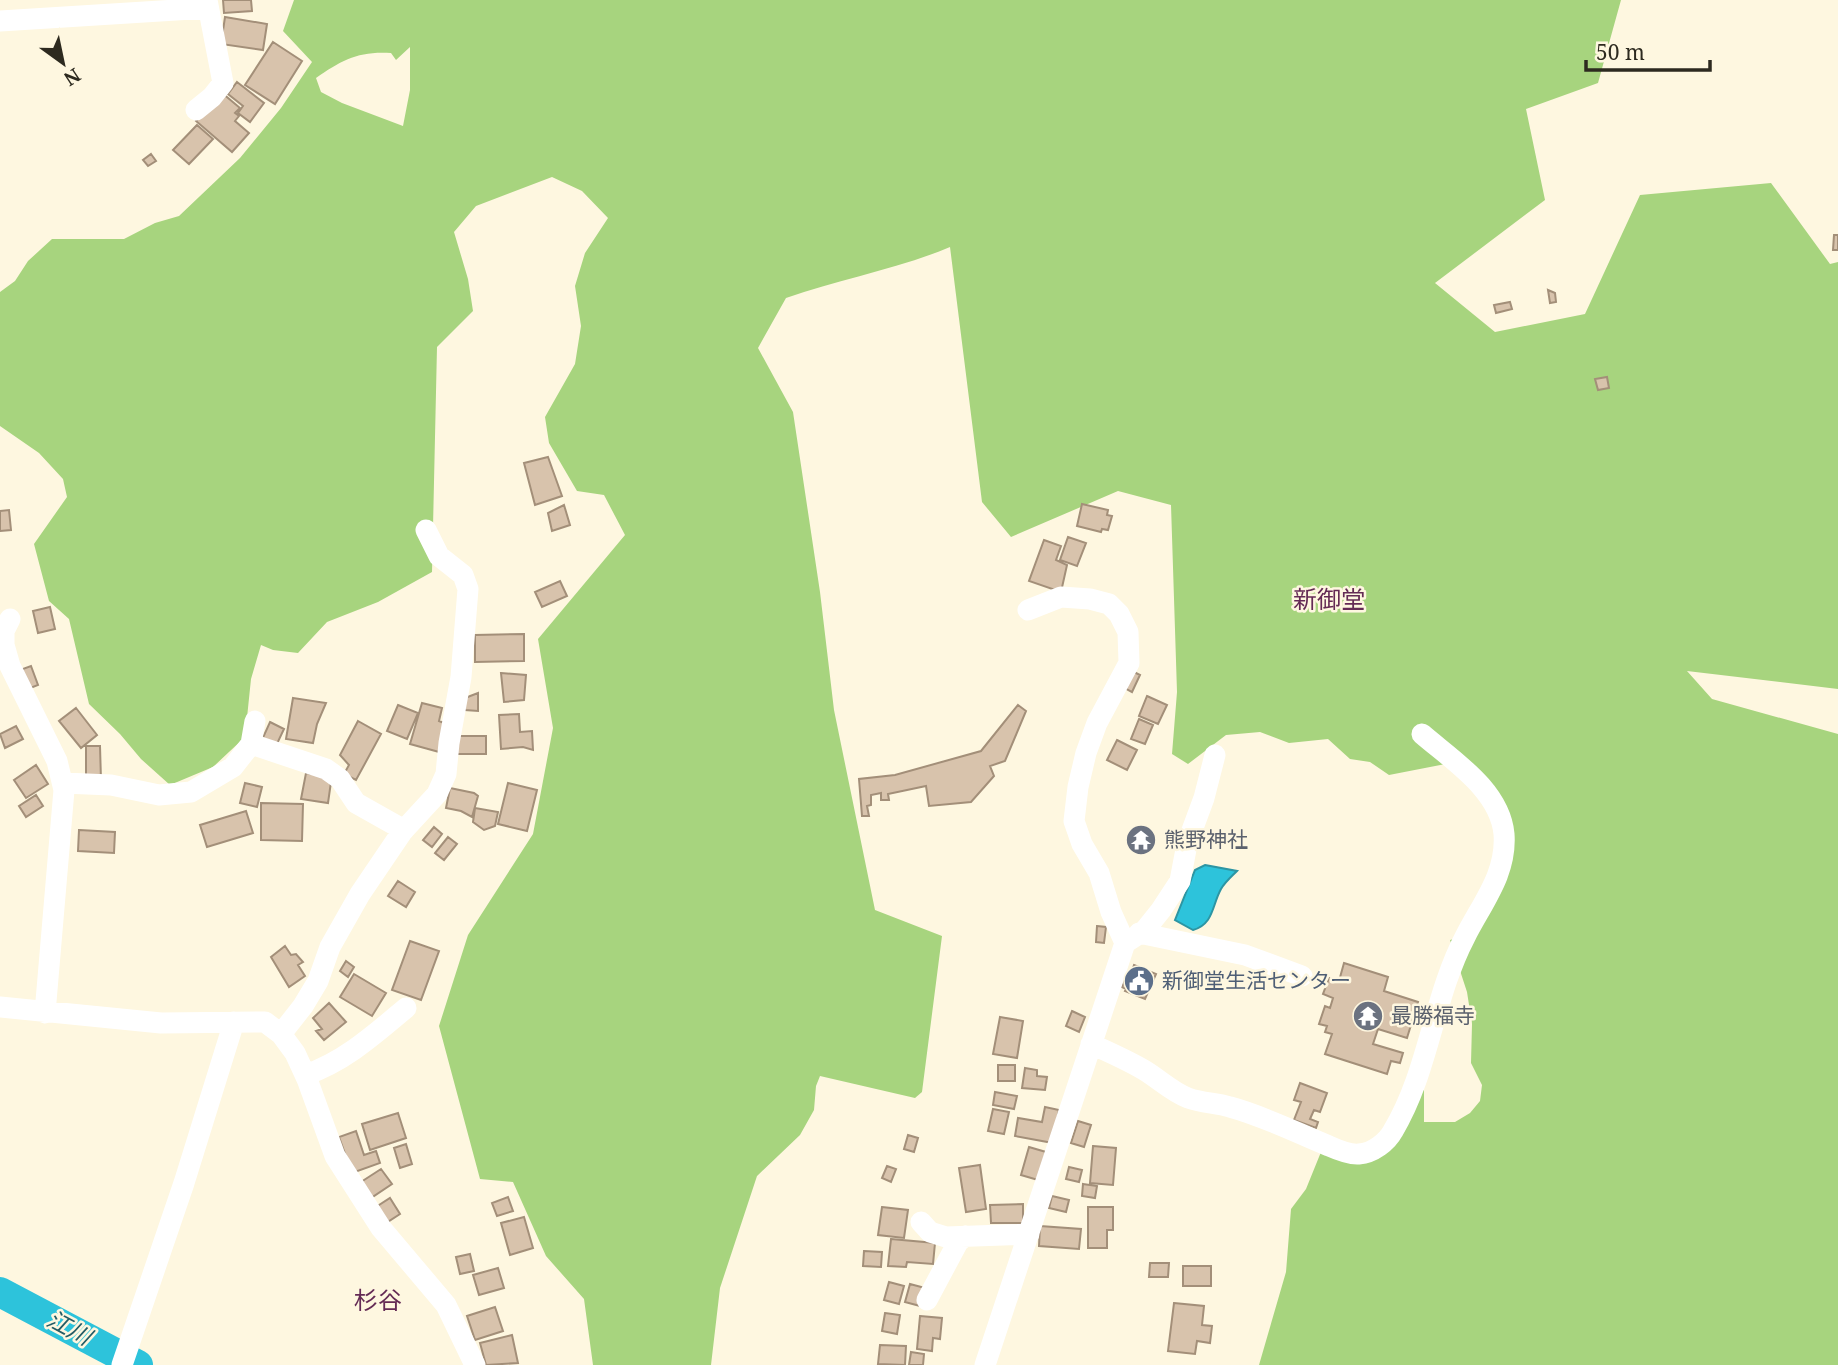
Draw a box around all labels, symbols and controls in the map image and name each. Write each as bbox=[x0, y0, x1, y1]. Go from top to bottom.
north arrow bbox=[28, 28, 98, 98]
scale bar bbox=[1586, 28, 1710, 72]
text: 50 m bbox=[1596, 38, 1645, 66]
text: N bbox=[59, 62, 86, 92]
district label: 新御堂 bbox=[1293, 582, 1365, 615]
temple icon: 熊野神社 bbox=[1124, 823, 1158, 857]
place label: 熊野神社 bbox=[1164, 825, 1248, 853]
public building icon: 新御堂生活センター bbox=[1122, 964, 1156, 998]
place label: 新御堂生活センター bbox=[1162, 966, 1351, 994]
temple icon: 最勝福寺 bbox=[1351, 999, 1385, 1033]
place label: 最勝福寺 bbox=[1391, 1001, 1475, 1029]
district label: 杉谷 bbox=[354, 1283, 402, 1316]
water label: 江川 bbox=[42, 1302, 100, 1353]

